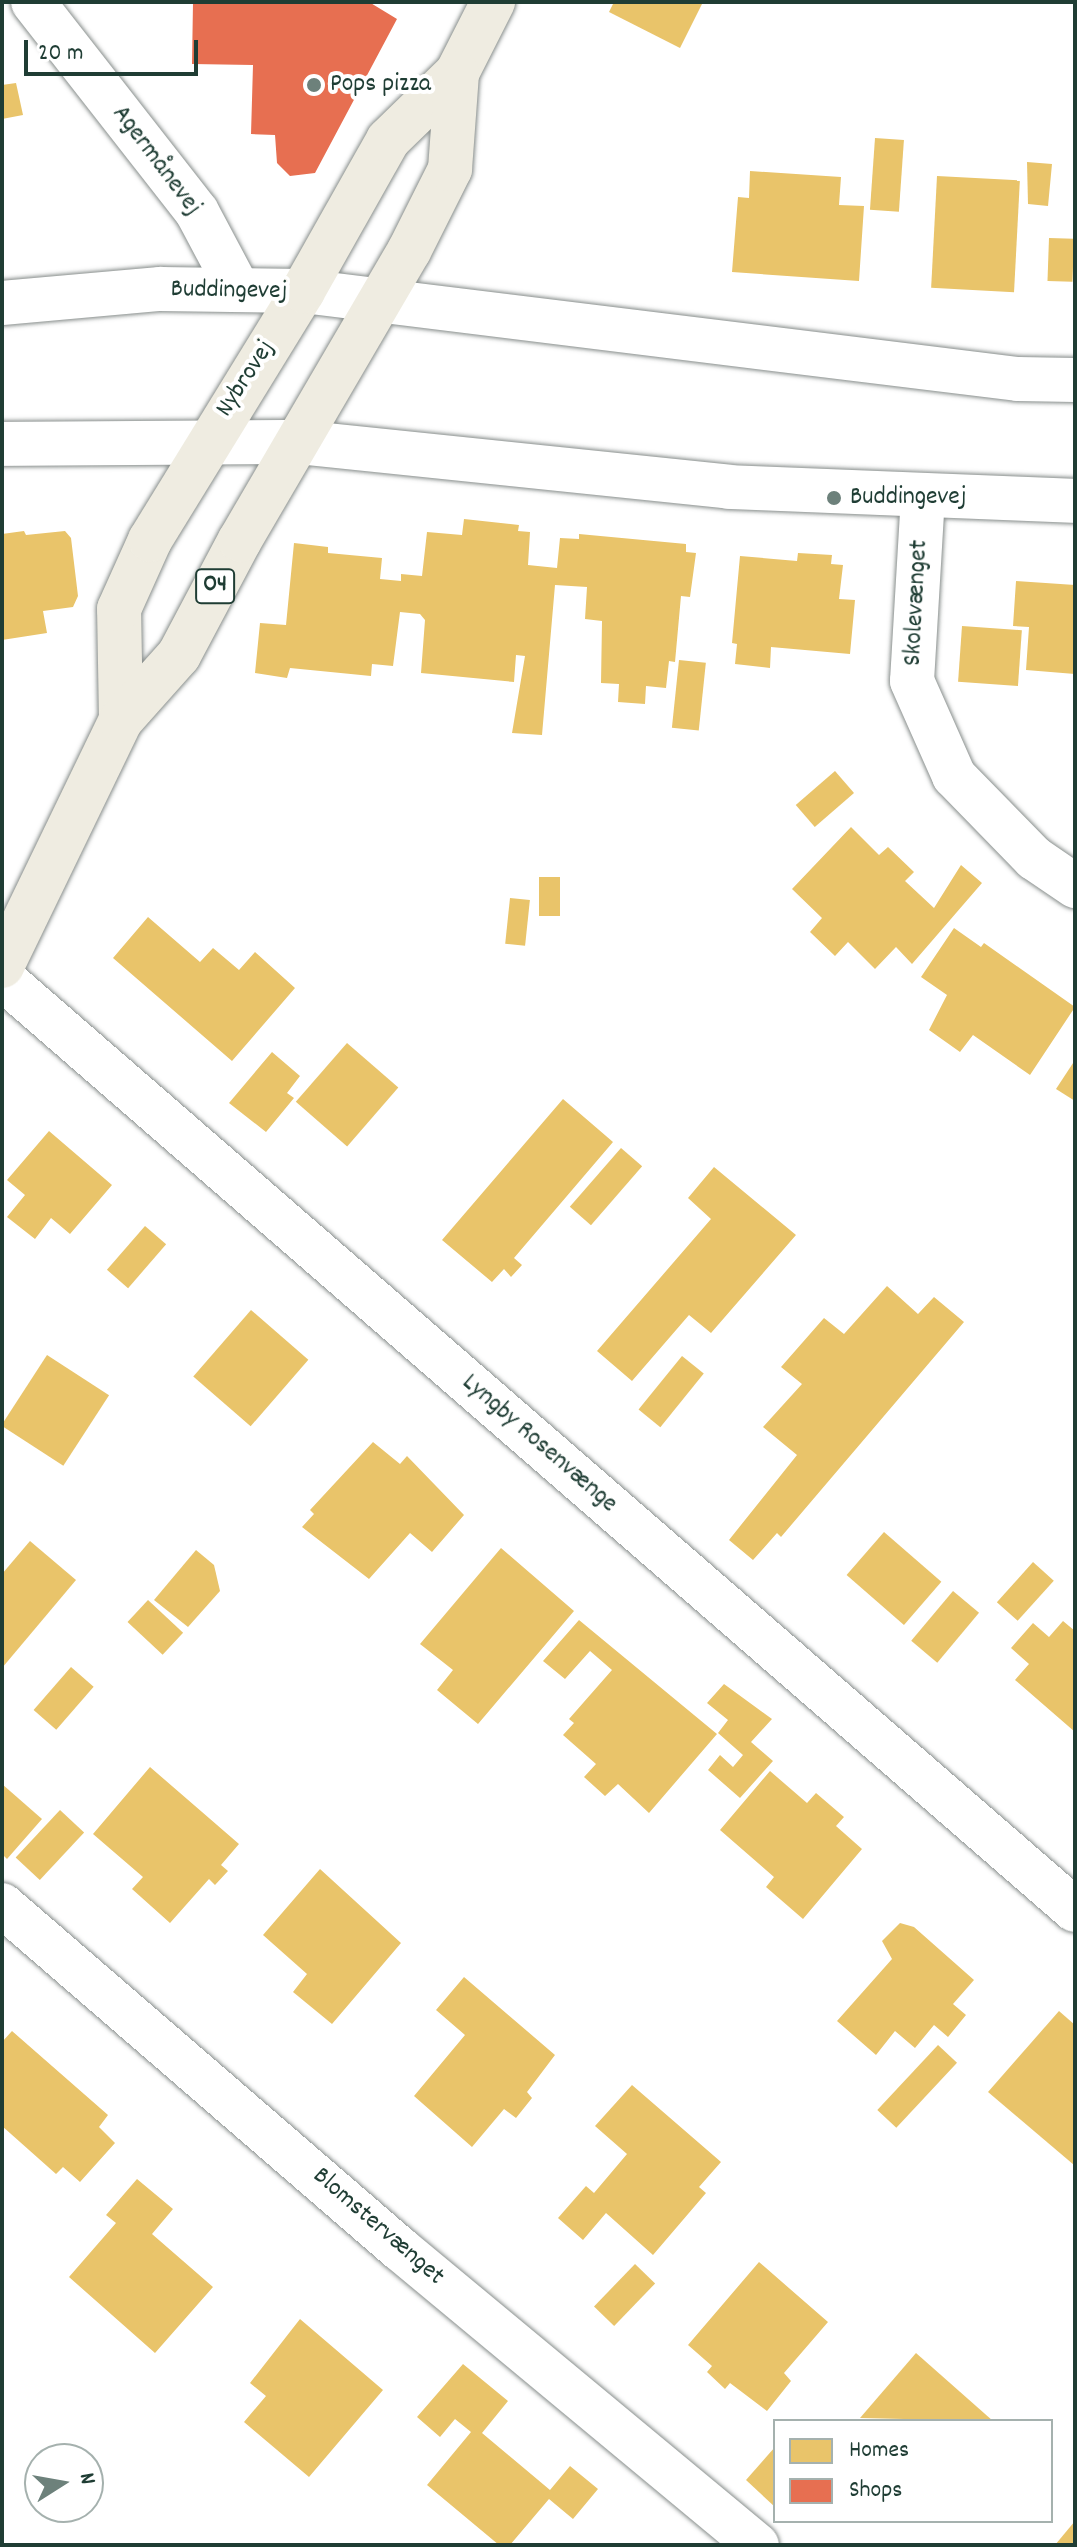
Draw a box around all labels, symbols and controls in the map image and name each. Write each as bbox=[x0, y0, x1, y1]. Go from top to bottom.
scale bar bbox=[28, 24, 202, 74]
text: 20 m bbox=[38, 37, 84, 71]
place label: Pops pizza bbox=[330, 69, 431, 101]
marker: Pops pizza bbox=[305, 76, 323, 94]
street label: Agermånevej bbox=[104, 100, 208, 222]
street label: Buddingevej bbox=[170, 274, 288, 308]
street label: Nybrovej bbox=[210, 335, 282, 423]
place label: Buddingevej bbox=[850, 482, 967, 514]
marker: Buddingevej bbox=[825, 489, 843, 507]
street label: Skolevænget bbox=[898, 539, 936, 667]
road number: O4 bbox=[195, 566, 235, 606]
street label: Lyngby Rosenvænge bbox=[455, 1368, 623, 1520]
street label: Blomstervænget bbox=[306, 2161, 450, 2293]
legend bbox=[773, 2419, 1053, 2523]
text: Homes bbox=[849, 2434, 909, 2468]
north arrow bbox=[24, 2443, 104, 2523]
text: N bbox=[70, 2470, 102, 2487]
text: Shops bbox=[849, 2474, 902, 2508]

